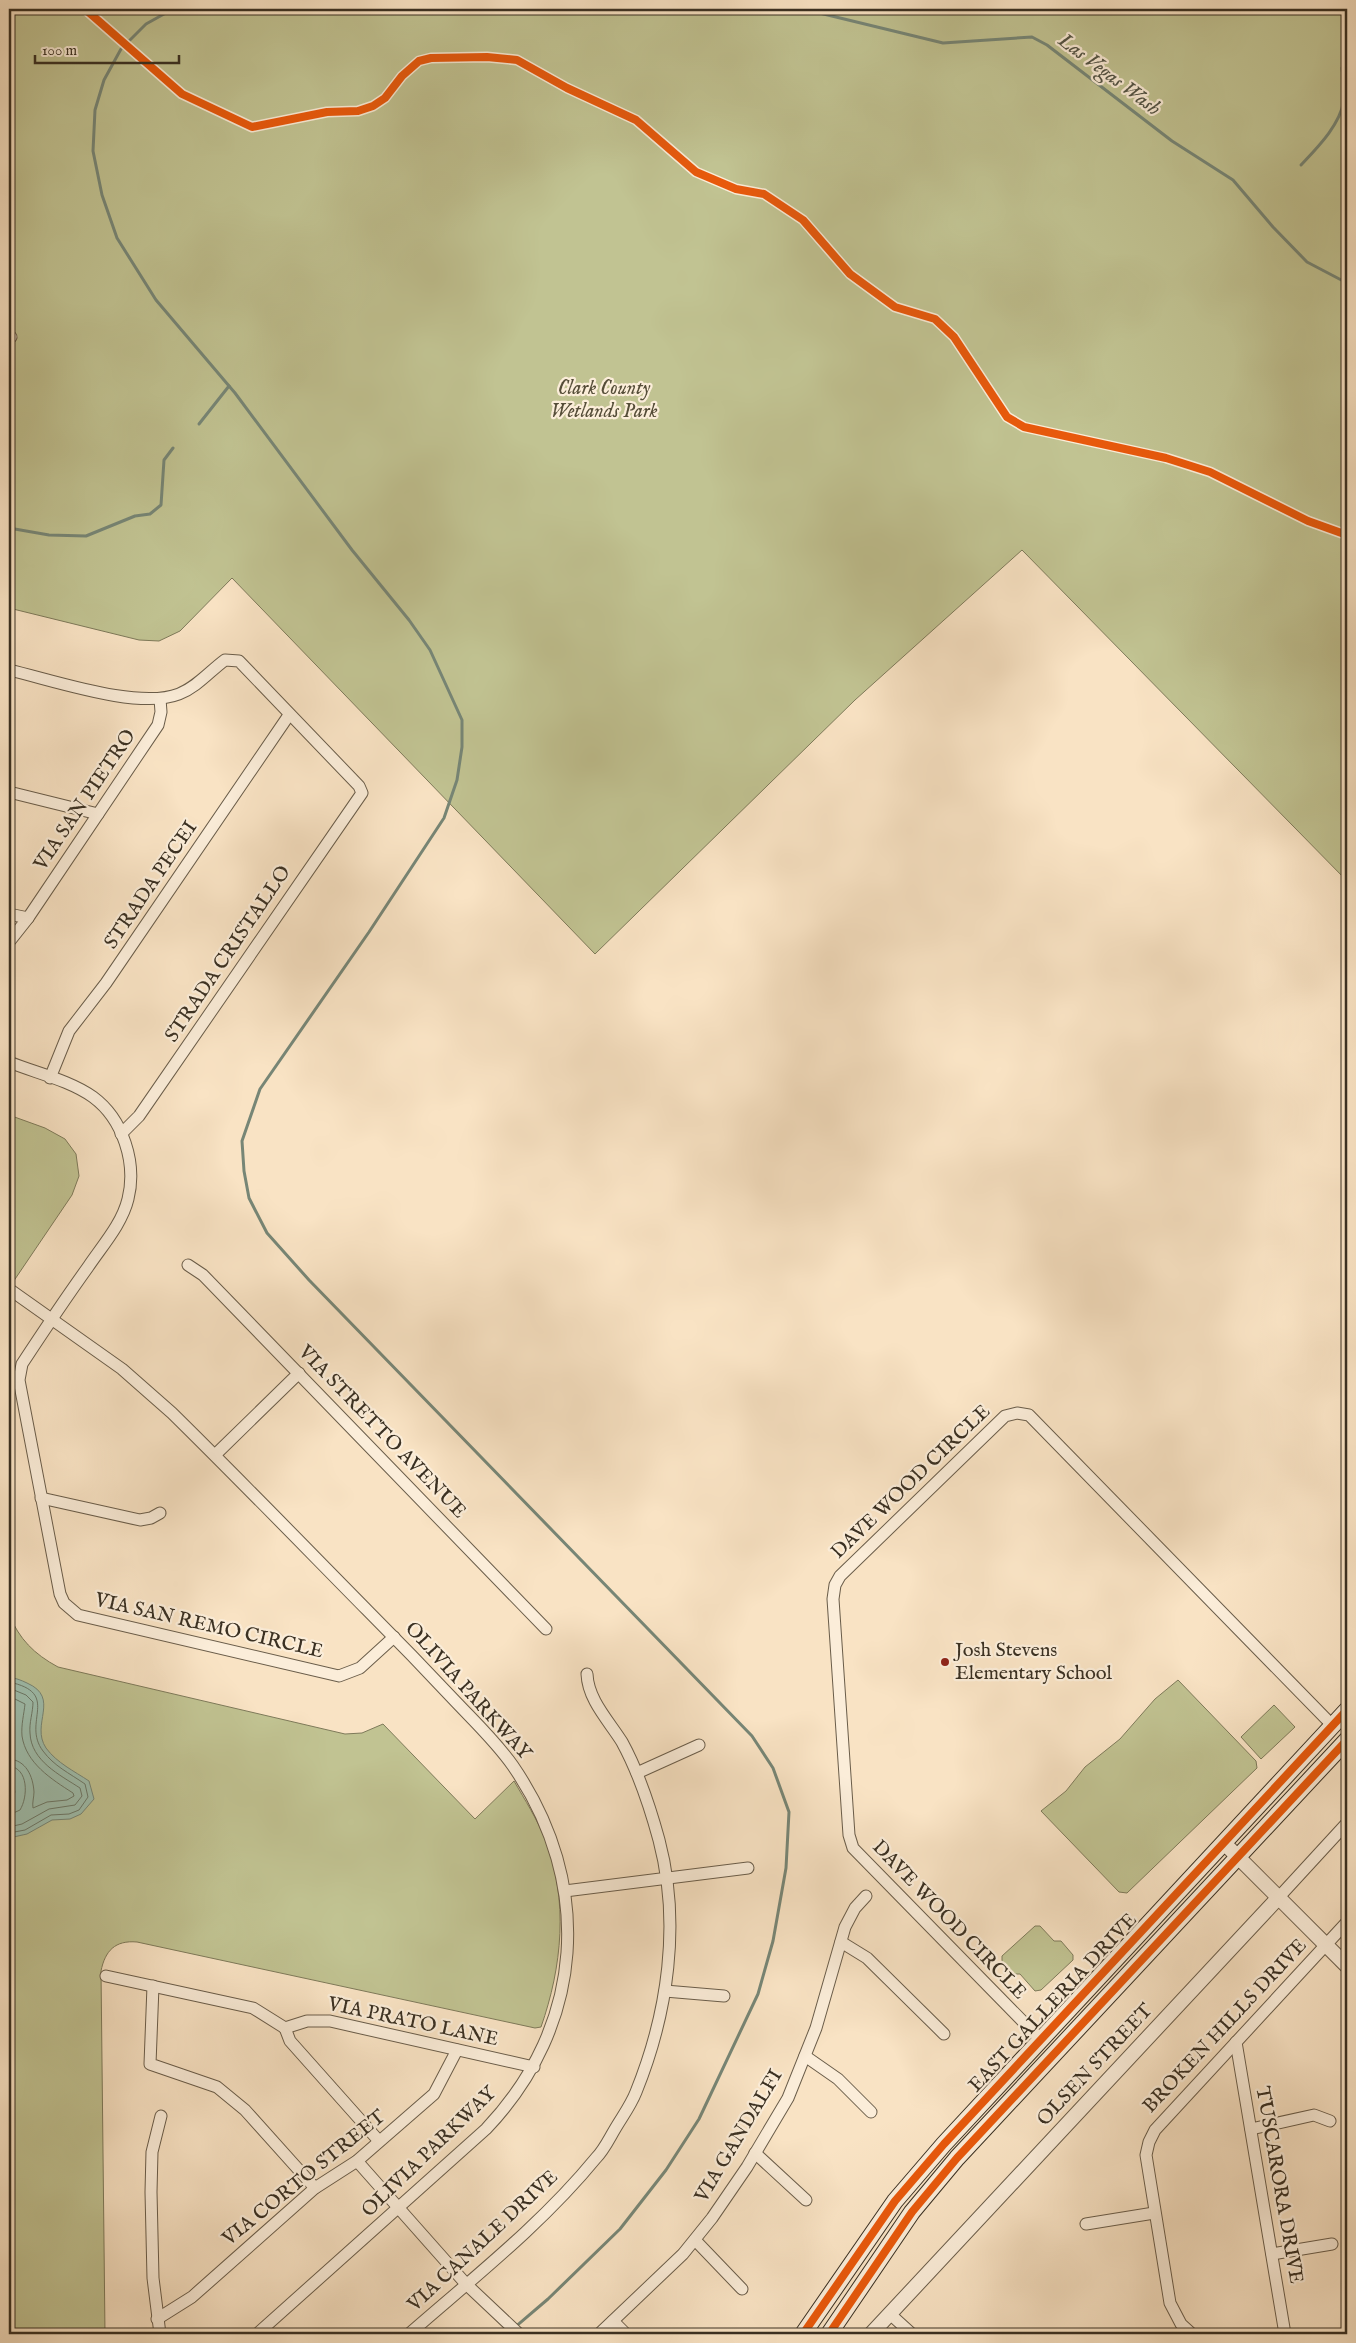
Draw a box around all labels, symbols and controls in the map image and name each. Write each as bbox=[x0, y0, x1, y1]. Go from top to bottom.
water label: Las Vegas Wash bbox=[1051, 27, 1166, 122]
scale bar bbox=[35, 32, 179, 64]
text: 100 m bbox=[42, 41, 78, 60]
park label: Clark County Wetlands Park bbox=[550, 376, 658, 424]
street label: VIA SAN PIETRO bbox=[28, 725, 141, 876]
street label: STRADA PECEI bbox=[99, 816, 203, 954]
street label: STRADA CRISTALLO bbox=[160, 861, 296, 1047]
street label: VIA STRETTO AVENUE bbox=[292, 1339, 471, 1524]
street label: DAVE WOOD CIRCLE bbox=[826, 1399, 996, 1565]
street label: VIA SAN REMO CIRCLE bbox=[91, 1587, 326, 1664]
street label: OLIVIA PARKWAY bbox=[399, 1617, 538, 1766]
place label: Josh Stevens Elementary School bbox=[953, 1638, 1113, 1686]
marker: Josh Stevens Elementary School bbox=[939, 1656, 951, 1668]
street label: DAVE WOOD CIRCLE bbox=[866, 1835, 1032, 2005]
street label: EAST GALLERIA DRIVE bbox=[963, 1908, 1143, 2098]
street label: BROKEN HILLS DRIVE bbox=[1138, 1933, 1313, 2118]
street label: VIA PRATO LANE bbox=[325, 1992, 501, 2052]
street label: OLSEN STREET bbox=[1032, 1998, 1158, 2132]
street label: VIA GANDALFI bbox=[689, 2065, 789, 2208]
street label: OLIVIA PARKWAY bbox=[356, 2080, 503, 2223]
street label: TUSCARORA DRIVE bbox=[1249, 2084, 1309, 2286]
street label: VIA CORTO STREET bbox=[217, 2104, 391, 2252]
street label: VIA CANALE DRIVE bbox=[402, 2165, 564, 2318]

